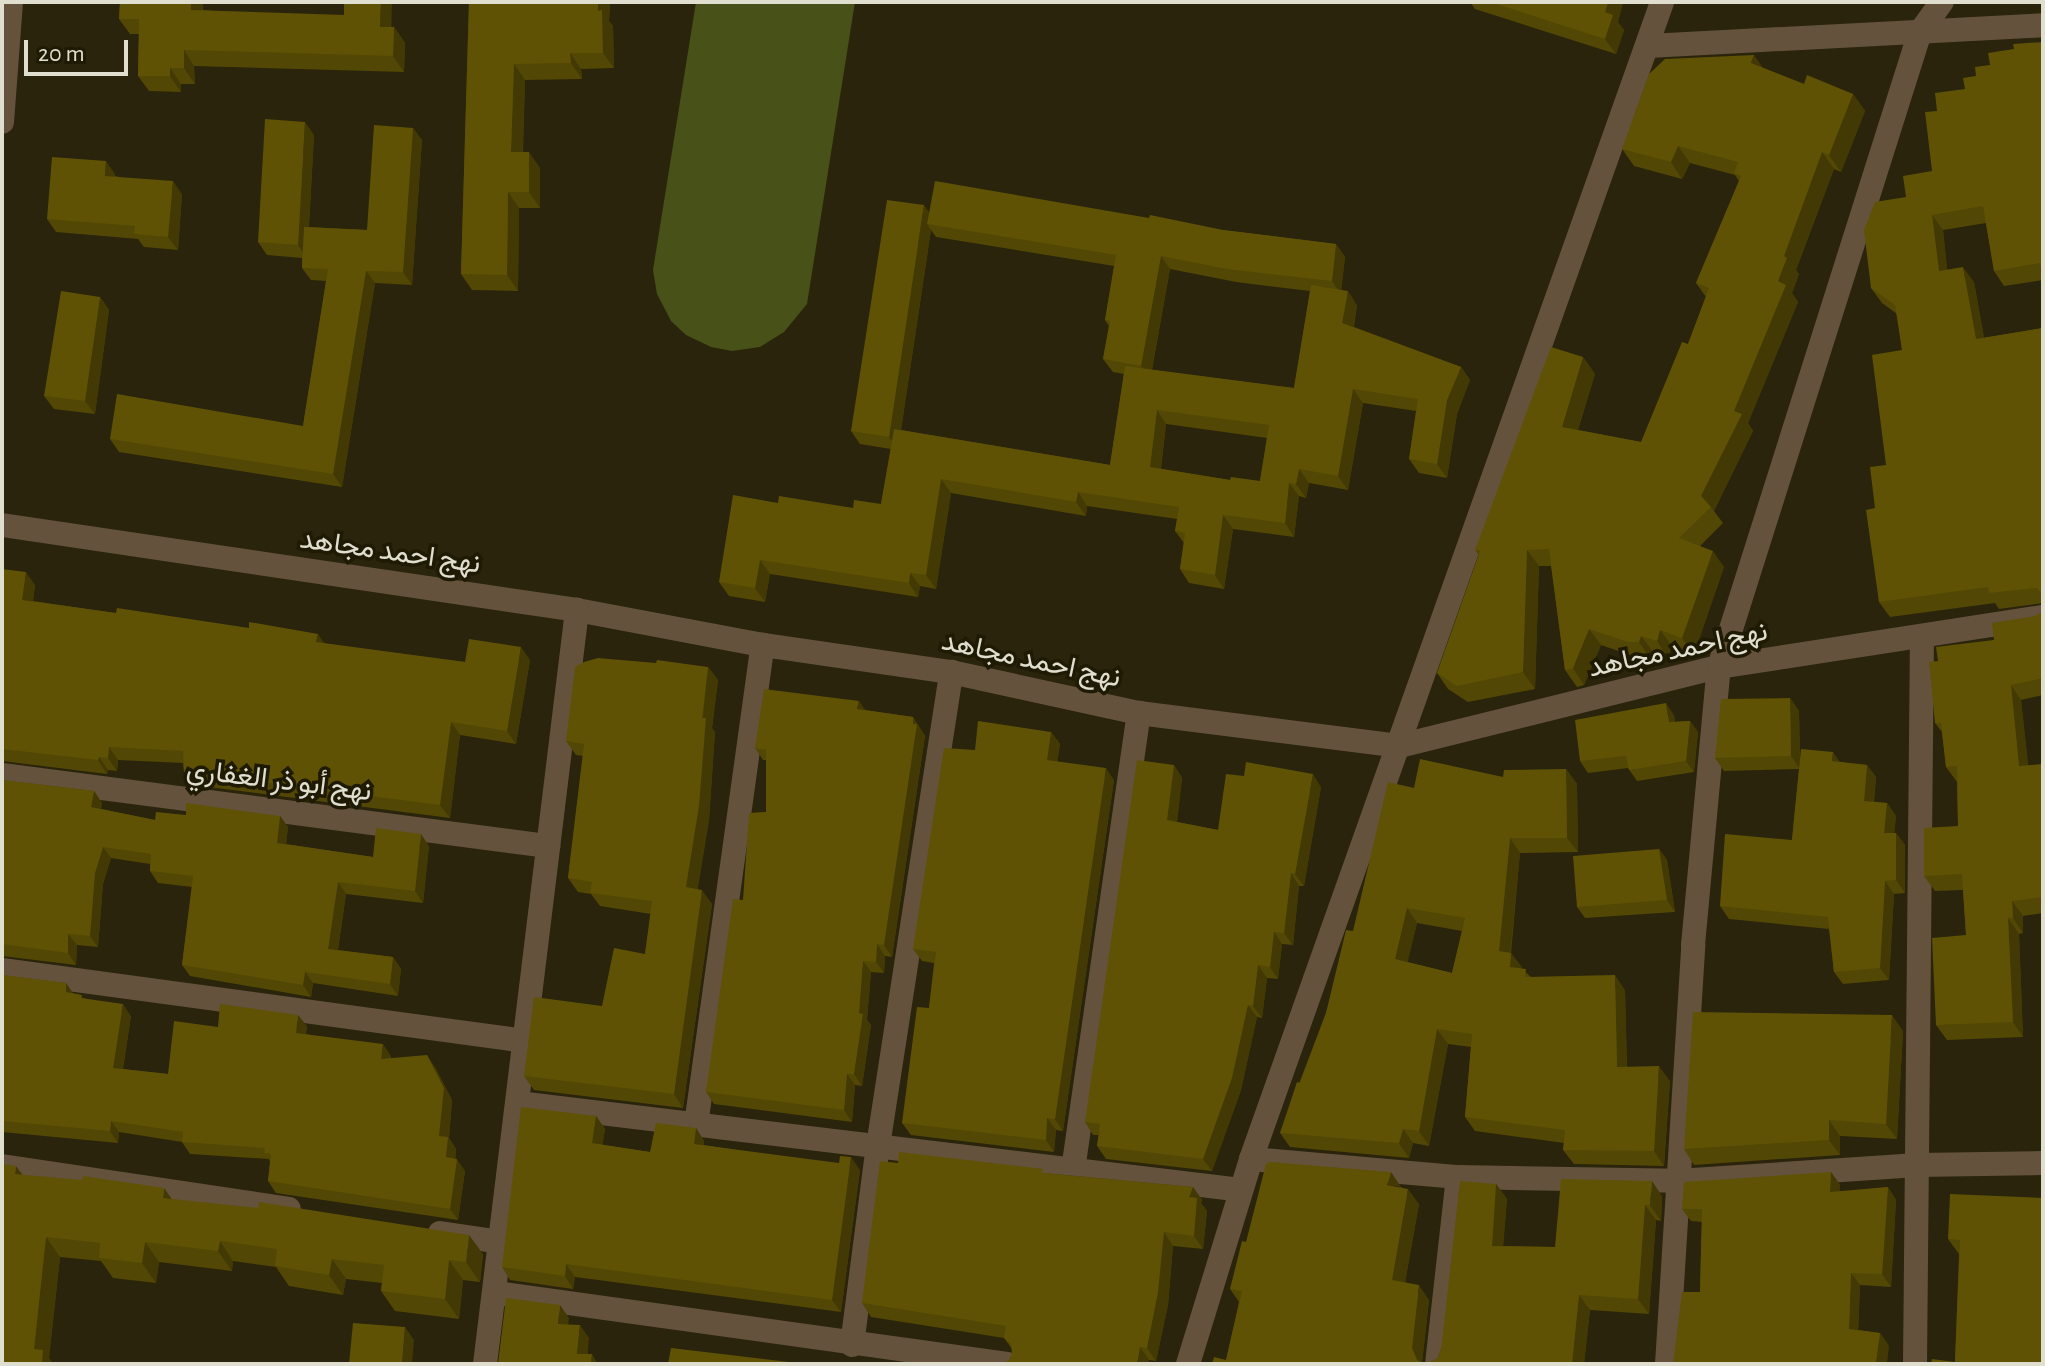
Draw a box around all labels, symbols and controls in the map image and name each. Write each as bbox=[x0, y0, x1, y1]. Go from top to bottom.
scale bar bbox=[28, 24, 132, 74]
text: 20 m bbox=[38, 42, 85, 66]
street label: نهج احمد مجاهد bbox=[297, 523, 483, 581]
street label: نهج احمد مجاهد bbox=[1585, 615, 1771, 685]
street label: نهج احمد مجاهد bbox=[938, 625, 1124, 695]
street label: نهج أبو ذر الغفاري bbox=[184, 753, 374, 809]

